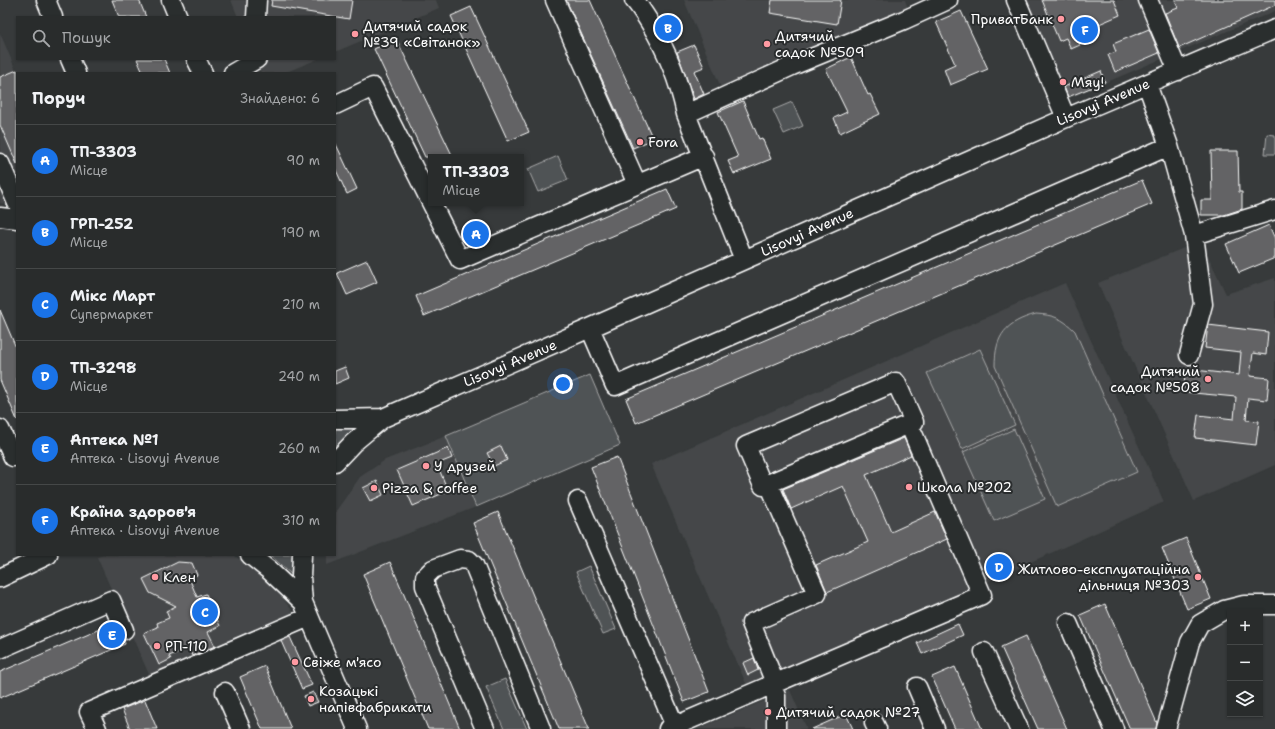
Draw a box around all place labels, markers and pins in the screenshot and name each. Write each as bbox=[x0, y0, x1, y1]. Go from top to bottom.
place label: ПриватБанк bbox=[971, 10, 1054, 28]
pin: B bbox=[655, 13, 681, 43]
marker: ПриватБанк bbox=[1056, 14, 1066, 24]
pin: F bbox=[1072, 15, 1098, 45]
place label: Дитячий садок №39 «Світанок» bbox=[363, 17, 480, 51]
place label: Дитячий садок №509 bbox=[775, 27, 865, 61]
marker: Дитячий садок №39 «Світанок» bbox=[350, 29, 360, 39]
marker: Дитячий садок №509 bbox=[762, 39, 772, 49]
place label: Мяу! bbox=[1071, 73, 1104, 91]
marker: Мяу! bbox=[1058, 77, 1068, 87]
place label: Fora bbox=[648, 133, 678, 151]
marker: Fora bbox=[635, 137, 645, 147]
pin: A bbox=[463, 219, 489, 249]
place label: Дитячий садок №508 bbox=[1110, 362, 1200, 396]
marker: Дитячий садок №508 bbox=[1203, 374, 1213, 384]
place label: У друзей bbox=[434, 457, 496, 475]
marker: У друзей bbox=[421, 461, 431, 471]
place label: Школа №202 bbox=[917, 478, 1012, 496]
place label: Pizza & coffee bbox=[382, 479, 477, 497]
marker: Школа №202 bbox=[904, 482, 914, 492]
marker: Pizza & coffee bbox=[369, 483, 379, 493]
pin: D bbox=[986, 552, 1012, 582]
place label: Житлово-експлуатаційна дільниця №303 bbox=[1018, 560, 1190, 594]
place label: Клен bbox=[163, 568, 196, 586]
marker: Клен bbox=[150, 572, 160, 582]
marker: Житлово-експлуатаційна дільниця №303 bbox=[1193, 572, 1203, 582]
pin: C bbox=[192, 597, 218, 627]
pin: E bbox=[99, 620, 125, 650]
place label: РП-110 bbox=[165, 637, 208, 655]
marker: РП-110 bbox=[152, 641, 162, 651]
place label: Свіже м'ясо bbox=[303, 653, 382, 671]
marker: Свіже м'ясо bbox=[290, 657, 300, 667]
place label: Козацькі напівфабрикати bbox=[319, 682, 432, 716]
marker: Козацькі напівфабрикати bbox=[306, 694, 316, 704]
place label: Дитячий садок №27 bbox=[776, 703, 920, 721]
marker: Дитячий садок №27 bbox=[763, 707, 773, 717]

